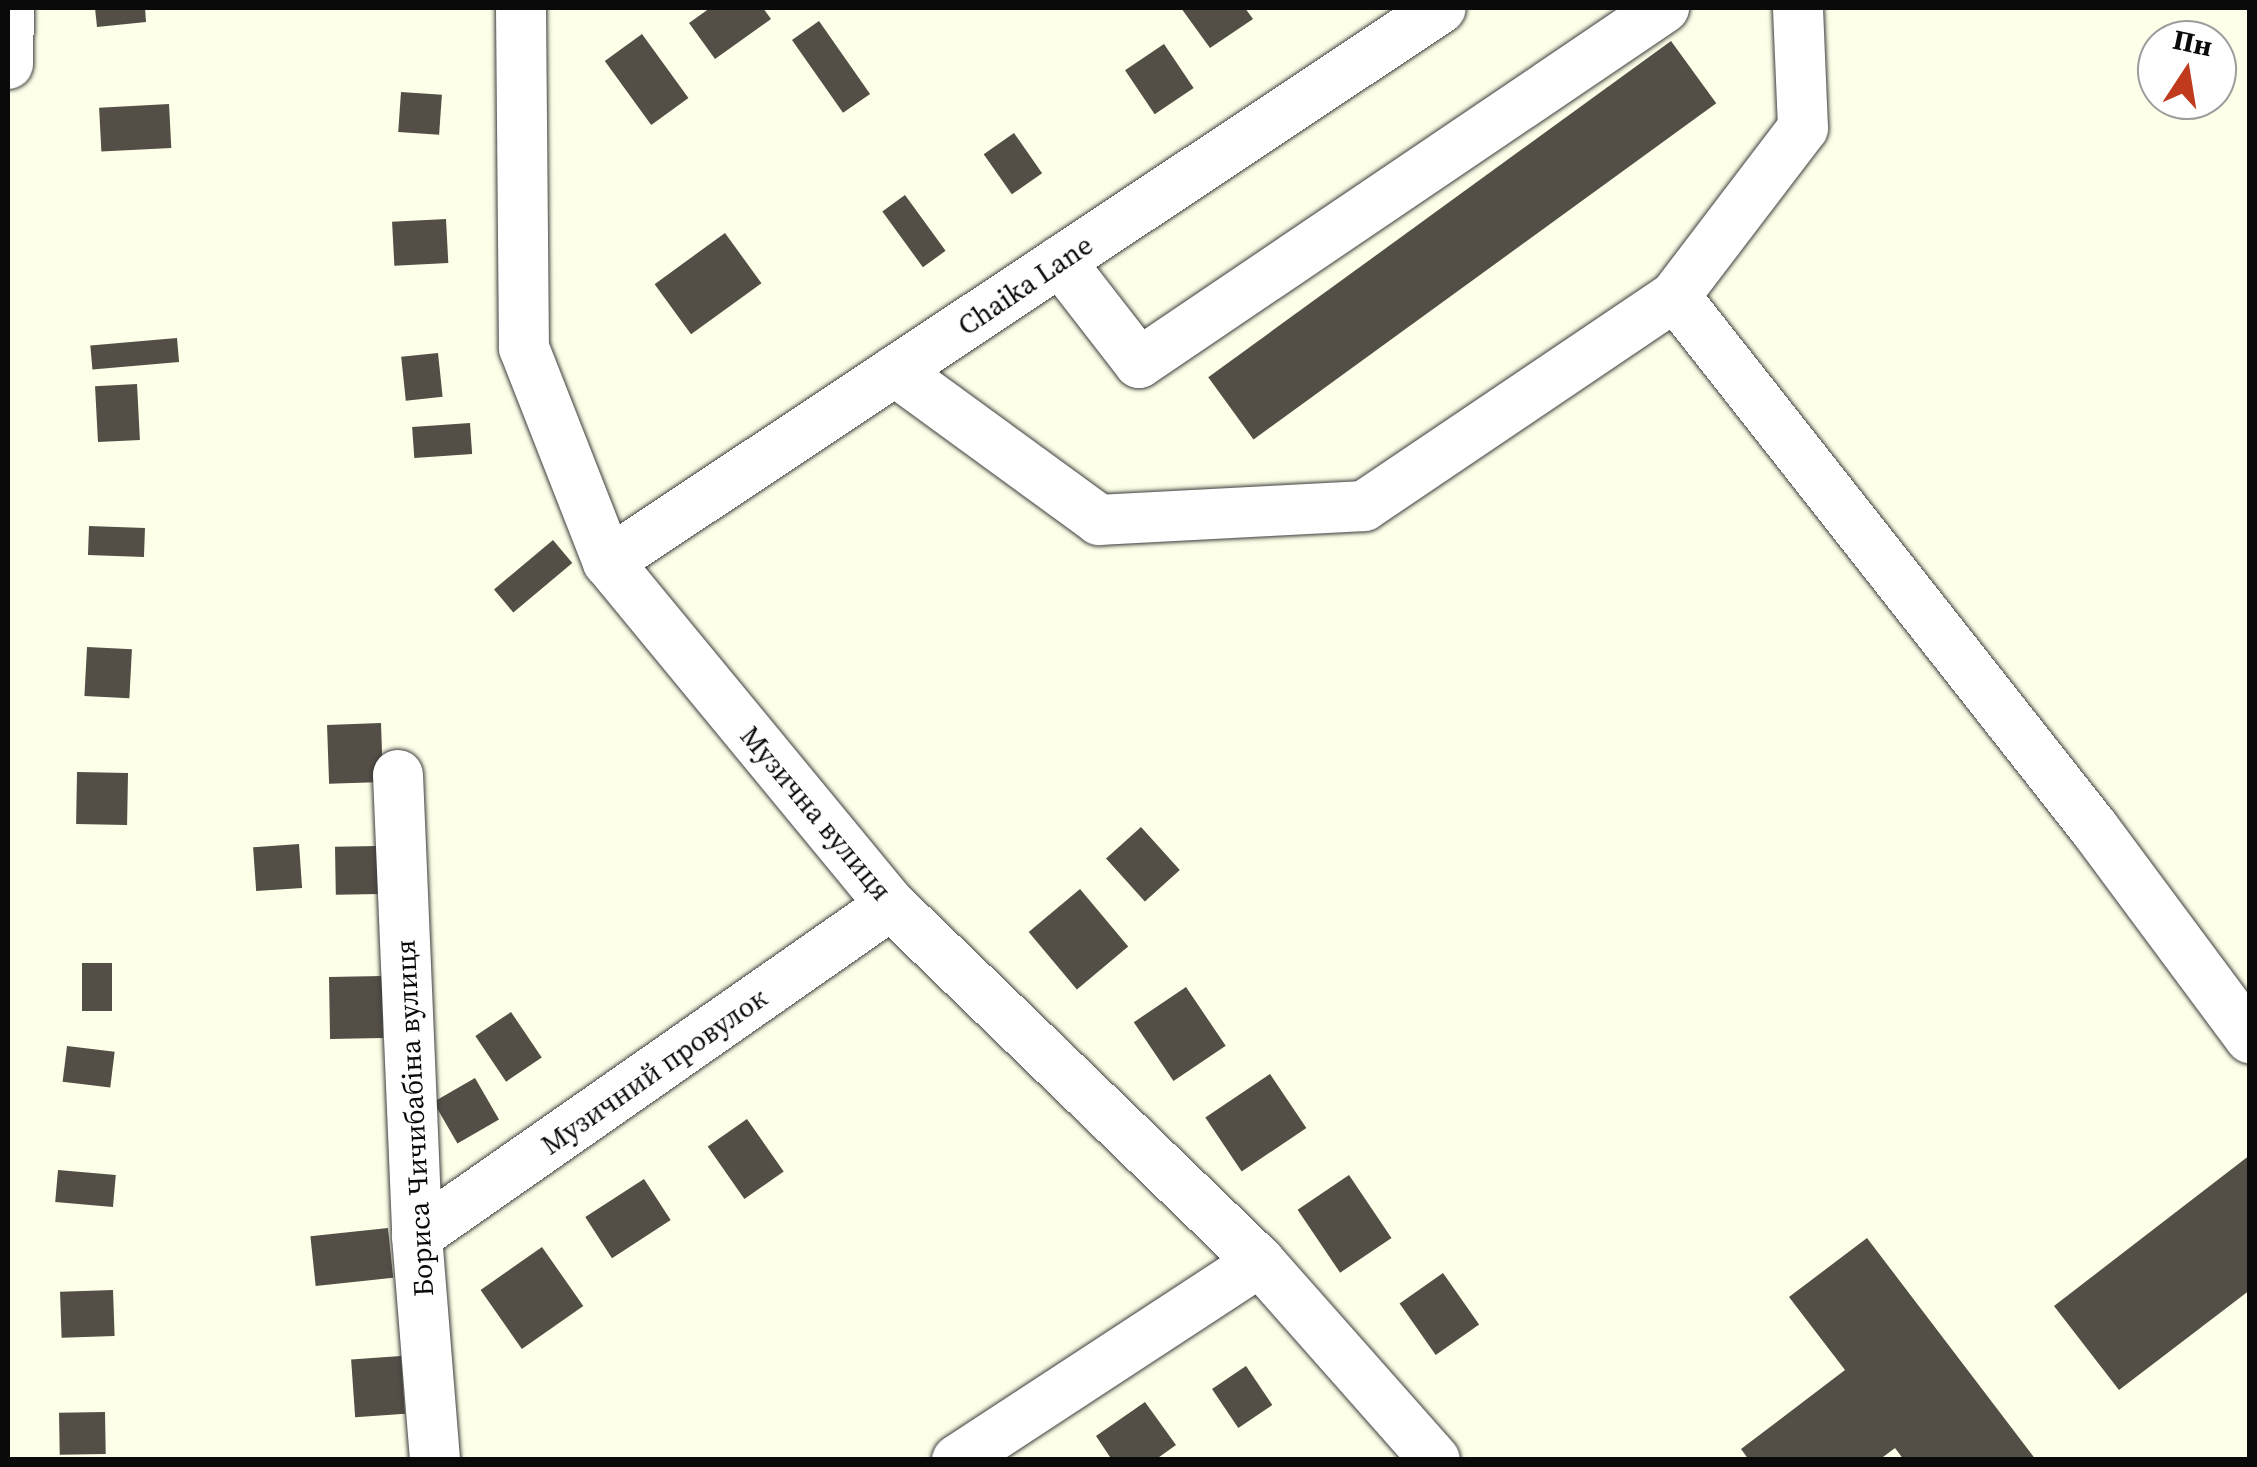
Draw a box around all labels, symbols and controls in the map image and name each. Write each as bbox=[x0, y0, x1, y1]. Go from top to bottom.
north arrow bbox=[2137, 20, 2237, 120]
text: Пн bbox=[2170, 20, 2216, 65]
street label: Chaika Lane bbox=[951, 228, 1099, 342]
street label: Музична вулиця bbox=[733, 719, 899, 907]
street label: Бориса Чичибабіна вулиця bbox=[388, 939, 440, 1297]
street label: Музичний провулок bbox=[535, 980, 773, 1162]

